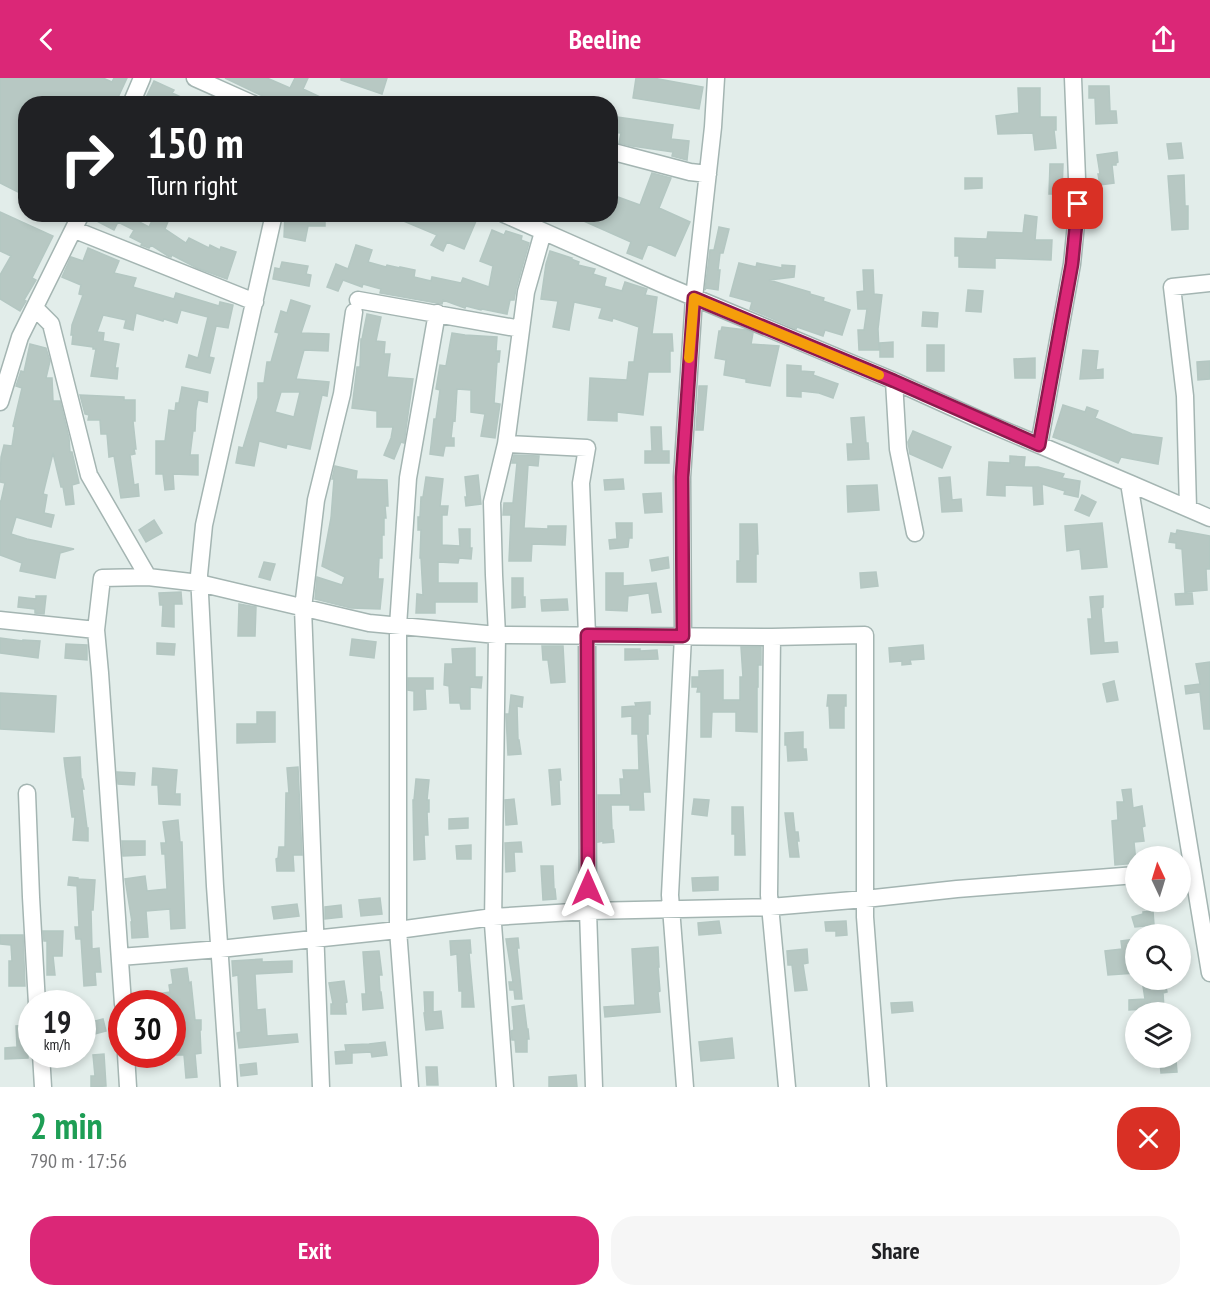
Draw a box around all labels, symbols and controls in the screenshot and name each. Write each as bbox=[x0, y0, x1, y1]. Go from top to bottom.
text: Beeline bbox=[569, 22, 641, 56]
icon: back bbox=[30, 23, 63, 56]
icon: share bbox=[1147, 23, 1180, 56]
text: 150 m bbox=[147, 115, 244, 170]
icon: right bbox=[48, 120, 126, 198]
text: Turn right bbox=[147, 168, 238, 202]
pin bbox=[1052, 178, 1103, 229]
icon: arrive bbox=[1061, 187, 1094, 220]
north arrow bbox=[1125, 846, 1191, 912]
map controls bbox=[1125, 846, 1191, 1068]
position arrow bbox=[556, 856, 620, 920]
button: search bbox=[1125, 924, 1191, 990]
speed limit sign: 30 bbox=[108, 990, 186, 1068]
text: 19 bbox=[43, 1002, 71, 1041]
button: layers bbox=[1125, 1002, 1191, 1068]
text: km/h bbox=[44, 1035, 70, 1054]
text: 2 min bbox=[30, 1102, 103, 1149]
button: close bbox=[1117, 1107, 1180, 1170]
text: 790 m · 17:56 bbox=[30, 1148, 127, 1174]
button: Exit bbox=[30, 1216, 599, 1285]
button: Share bbox=[611, 1216, 1180, 1285]

